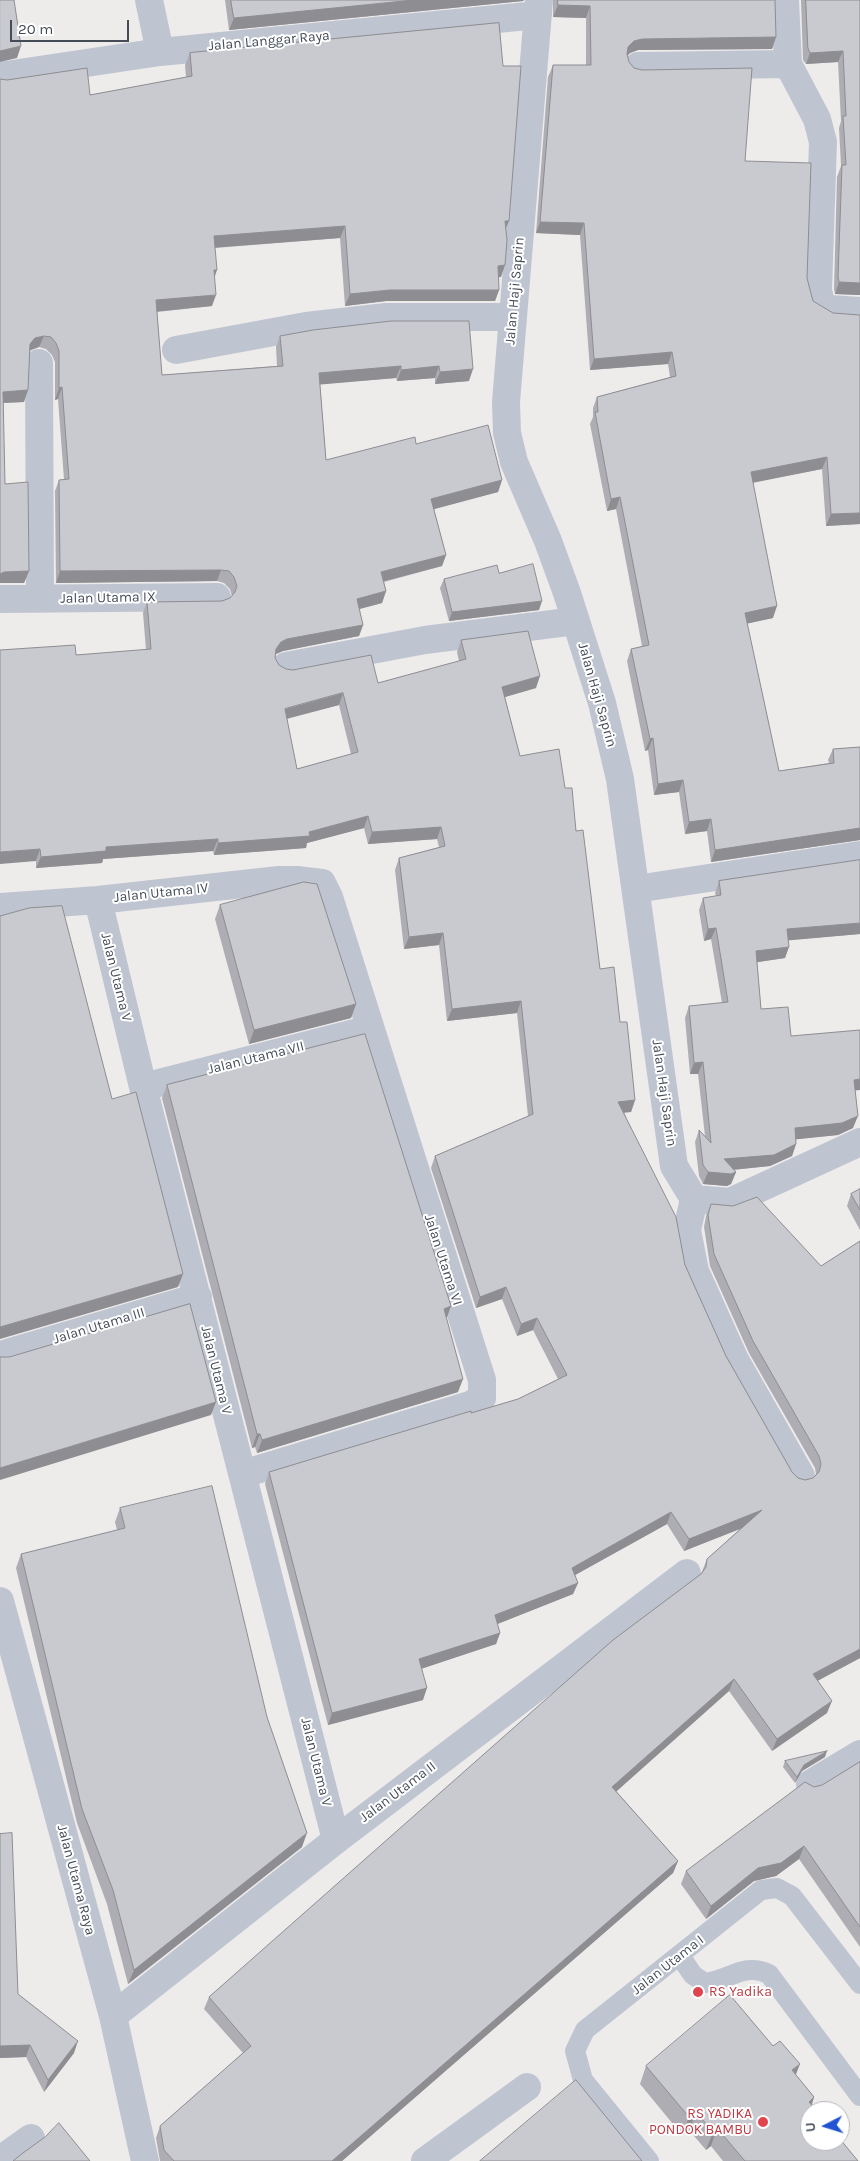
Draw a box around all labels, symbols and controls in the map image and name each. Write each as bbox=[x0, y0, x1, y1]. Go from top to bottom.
scale bar bbox=[12, 10, 131, 42]
text: 20 m bbox=[18, 20, 53, 38]
street label: Jalan Langgar Raya bbox=[208, 27, 330, 55]
street label: Jalan Haji Saprin bbox=[502, 237, 528, 345]
street label: Jalan Utama IX bbox=[60, 589, 156, 607]
street label: Jalan Haji Saprin bbox=[574, 641, 620, 749]
street label: Jalan Utama IV bbox=[113, 880, 209, 906]
street label: Jalan Utama V bbox=[97, 931, 135, 1023]
street label: Jalan Utama VII bbox=[206, 1038, 306, 1078]
street label: Jalan Haji Saprin bbox=[648, 1038, 680, 1148]
street label: Jalan Utama VI bbox=[420, 1212, 466, 1308]
street label: Jalan Utama III bbox=[51, 1304, 147, 1348]
street label: Jalan Utama V bbox=[197, 1324, 235, 1416]
street label: Jalan Utama V bbox=[297, 1716, 335, 1808]
street label: Jalan Utama II bbox=[357, 1758, 439, 1826]
street label: Jalan Utama Raya bbox=[53, 1823, 99, 1937]
street label: Jalan Utama I bbox=[629, 1932, 707, 1998]
place label: RS Yadika bbox=[709, 1984, 772, 2000]
marker: RS Yadika bbox=[691, 1985, 705, 1999]
north arrow bbox=[800, 2101, 850, 2151]
place label: RS YADIKA PONDOK BAMBU bbox=[649, 2106, 752, 2138]
marker: RS YADIKA PONDOK BAMBU bbox=[756, 2115, 770, 2129]
text: U bbox=[802, 2122, 819, 2133]

